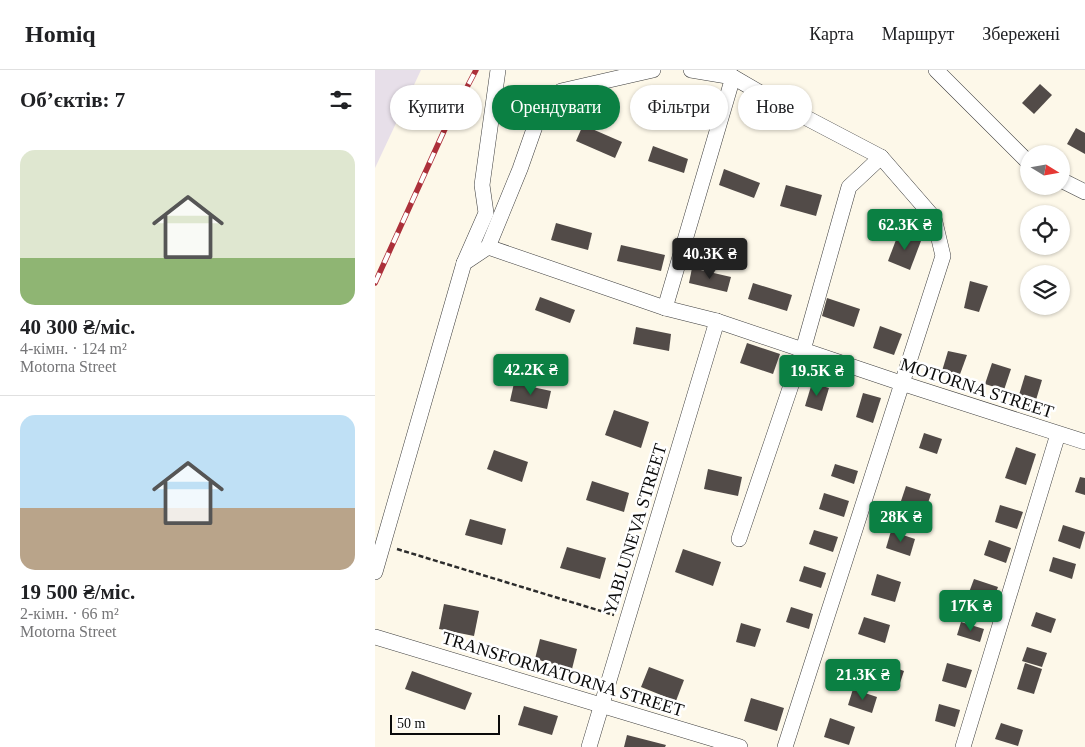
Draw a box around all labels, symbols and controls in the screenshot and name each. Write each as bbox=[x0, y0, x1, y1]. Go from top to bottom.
text: Homiq bbox=[25, 21, 96, 47]
text: Карта bbox=[809, 24, 854, 44]
text: Маршрут bbox=[882, 24, 954, 44]
text: Збережені bbox=[982, 24, 1060, 44]
chip: Купити bbox=[390, 85, 482, 130]
chip: Орендувати bbox=[492, 85, 620, 130]
chip: Фільтри bbox=[630, 85, 728, 130]
chip: Нове bbox=[738, 85, 812, 130]
icon: filters bbox=[327, 86, 355, 114]
text: Об’єктів: 7 bbox=[20, 88, 125, 112]
north arrow bbox=[1020, 145, 1070, 195]
map controls bbox=[1020, 145, 1070, 315]
icon: home bbox=[143, 182, 233, 272]
button: locate bbox=[1020, 205, 1070, 255]
pin: 62.3K ₴ bbox=[859, 208, 951, 251]
text: 62.3K ₴ bbox=[878, 216, 932, 233]
pin: 40.3K ₴ bbox=[664, 238, 756, 280]
text: 40.3K ₴ bbox=[683, 245, 737, 262]
button: layers bbox=[1020, 265, 1070, 315]
text: 40 300 ₴/міс. bbox=[20, 315, 135, 339]
text: 4-кімн. · 124 m² bbox=[20, 340, 127, 357]
pin: 42.2K ₴ bbox=[485, 354, 577, 396]
pin: 19.5K ₴ bbox=[771, 354, 863, 397]
street label: MOTORNA STREET bbox=[898, 354, 1056, 422]
text: Motorna Street bbox=[20, 358, 116, 375]
text: 42.2K ₴ bbox=[504, 361, 558, 378]
text: 19.5K ₴ bbox=[790, 362, 844, 379]
street label: YABLUNEVA STREET bbox=[600, 441, 670, 617]
icon: home bbox=[143, 448, 233, 538]
pin: 28K ₴ bbox=[866, 500, 936, 543]
text: 28K ₴ bbox=[880, 508, 922, 525]
text: 19 500 ₴/міс. bbox=[20, 580, 135, 604]
pin: 17K ₴ bbox=[936, 590, 1006, 632]
text: 17K ₴ bbox=[950, 597, 992, 614]
text: 2-кімн. · 66 m² bbox=[20, 605, 119, 622]
text: Motorna Street bbox=[20, 623, 116, 640]
street label: TRANSFORMATORNA STREET bbox=[439, 628, 687, 720]
pin: 21.3K ₴ bbox=[817, 658, 909, 701]
text: 21.3K ₴ bbox=[836, 666, 890, 683]
scale bar bbox=[390, 712, 500, 735]
text: 50 m bbox=[397, 716, 425, 731]

